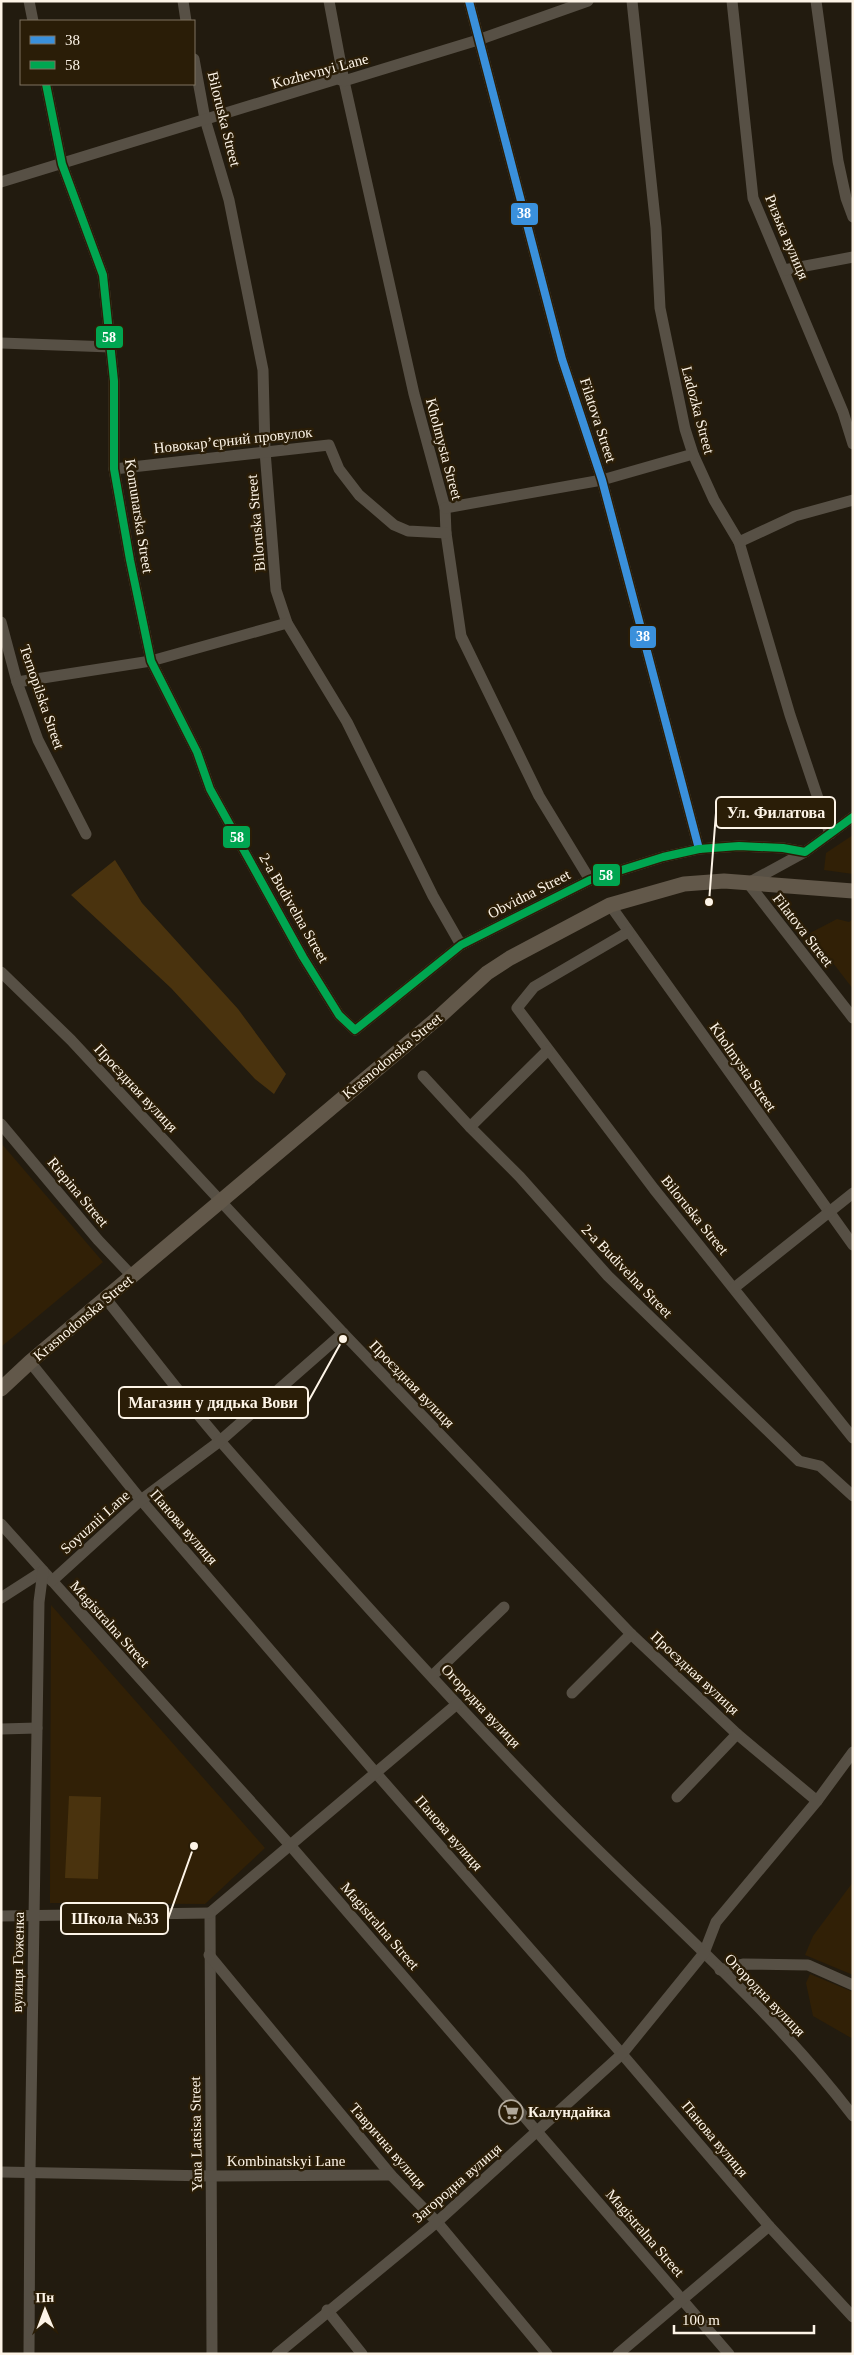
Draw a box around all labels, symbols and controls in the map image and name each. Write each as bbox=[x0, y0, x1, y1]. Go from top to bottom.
legend bbox=[20, 20, 195, 85]
text: 38 bbox=[65, 32, 80, 48]
street label: Kozhevnyi Lane bbox=[270, 50, 370, 92]
text: 58 bbox=[65, 57, 80, 73]
street label: Biloruska Street bbox=[204, 70, 244, 169]
street label: Ризька вулиця bbox=[762, 192, 812, 282]
line badge: 38 bbox=[510, 202, 539, 226]
text: 38 bbox=[517, 206, 531, 221]
line badge: 58 bbox=[95, 325, 124, 349]
text: 58 bbox=[102, 330, 116, 345]
street label: Ladozka Street bbox=[679, 364, 718, 457]
street label: Filatova Street bbox=[577, 376, 619, 465]
street label: Kholmysta Street bbox=[423, 396, 465, 502]
street label: Новокар’єрний провулок bbox=[153, 424, 314, 456]
street label: Komunarska Street bbox=[122, 458, 156, 575]
street label: Biloruska Street bbox=[244, 473, 268, 572]
line badge: 38 bbox=[629, 625, 657, 649]
text: 38 bbox=[636, 629, 650, 644]
street label: Ternopilska Street bbox=[17, 643, 68, 752]
callout: Ул. Филатова bbox=[716, 797, 835, 828]
text: Ул. Филатова bbox=[727, 804, 825, 821]
line badge: 58 bbox=[222, 825, 251, 849]
text: 58 bbox=[230, 830, 244, 845]
street label: 2-a Budivelna Street bbox=[256, 851, 332, 966]
line badge: 58 bbox=[592, 863, 621, 887]
street label: Obvidna Street bbox=[485, 866, 574, 922]
text: 58 bbox=[599, 868, 613, 883]
street label: Filatova Street bbox=[770, 890, 837, 970]
street label: Krasnodonska Street bbox=[339, 1009, 445, 1102]
street label: Kholmysta Street bbox=[706, 1020, 780, 1115]
street label: Проєздная вулиця bbox=[91, 1041, 181, 1135]
street label: Riepina Street bbox=[44, 1154, 112, 1230]
street label: Biloruska Street bbox=[658, 1172, 732, 1258]
street label: 2-a Budivelna Street bbox=[578, 1221, 676, 1322]
street label: Krasnodonska Street bbox=[30, 1271, 136, 1364]
street label: Проєздная вулиця bbox=[366, 1337, 458, 1431]
callout: Магазин у дядька Вови bbox=[119, 1387, 308, 1418]
text: Магазин у дядька Вови bbox=[128, 1394, 298, 1412]
street label: Панова вулиця bbox=[147, 1486, 221, 1568]
street label: Soyuznii Lane bbox=[57, 1487, 133, 1557]
street label: Magistralna Street bbox=[67, 1578, 153, 1671]
street label: Проєздная вулиця bbox=[648, 1628, 742, 1718]
street label: Огородна вулиця bbox=[438, 1661, 524, 1751]
street label: Панова вулиця bbox=[412, 1792, 486, 1874]
street label: Magistralna Street bbox=[338, 1879, 423, 1974]
callout: Школа №33 bbox=[61, 1903, 168, 1934]
text: Школа №33 bbox=[71, 1910, 159, 1927]
street label: вулиця Гоженка bbox=[9, 1911, 27, 2012]
street label: Огородна вулиця bbox=[722, 1950, 809, 2040]
street label: Yana Latsisa Street bbox=[187, 2075, 205, 2192]
street label: Панова вулиця bbox=[679, 2098, 751, 2180]
supermarket icon: Калундайка bbox=[498, 2099, 524, 2125]
street label: Таврична вулиця bbox=[347, 2100, 429, 2192]
place label: Калундайка bbox=[528, 2104, 611, 2120]
street label: Загородна вулиця bbox=[410, 2140, 505, 2226]
street label: Kombinatskyi Lane bbox=[227, 2153, 346, 2169]
street label: Magistralna Street bbox=[603, 2186, 688, 2281]
north arrow bbox=[20, 2285, 70, 2335]
text: Пн bbox=[35, 2290, 54, 2305]
scale bar bbox=[674, 2302, 814, 2334]
text: 100 m bbox=[682, 2312, 720, 2328]

